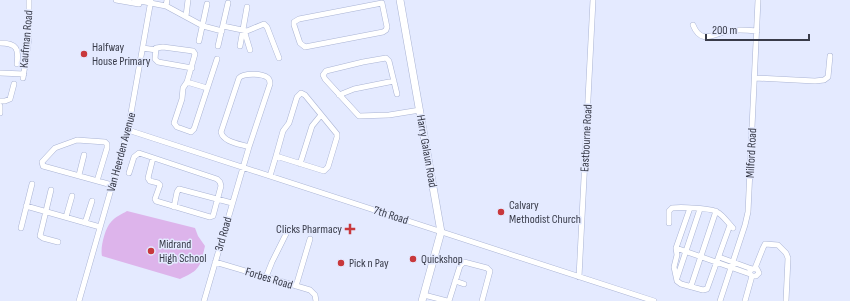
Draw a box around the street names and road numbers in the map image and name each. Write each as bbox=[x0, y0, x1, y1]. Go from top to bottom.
street label: Kaufman Road bbox=[17, 10, 36, 69]
street label: Eastbourne Road bbox=[577, 104, 596, 172]
street label: Van Heerden Avenue bbox=[104, 110, 139, 194]
street label: Harry Galaun Road bbox=[413, 113, 440, 189]
street label: Milford Road bbox=[743, 128, 760, 178]
street label: 7th Road bbox=[372, 203, 410, 228]
street label: 3rd Road bbox=[211, 215, 236, 253]
street label: Forbes Road bbox=[243, 264, 294, 293]

